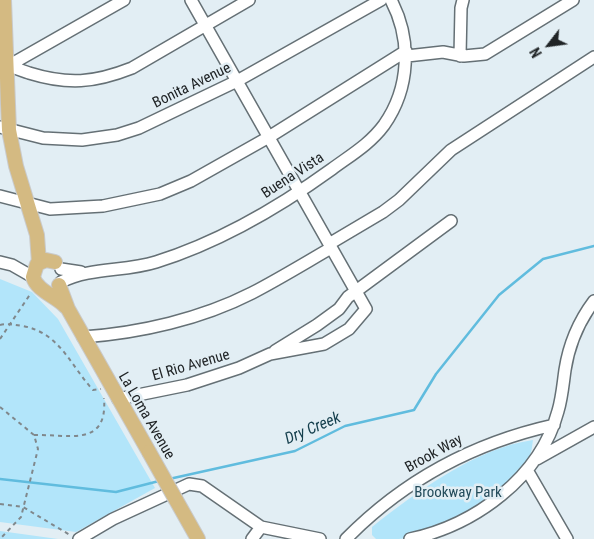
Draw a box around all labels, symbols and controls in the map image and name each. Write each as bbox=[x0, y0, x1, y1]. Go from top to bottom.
north arrow bbox=[524, 20, 574, 70]
text: N bbox=[527, 45, 545, 60]
street label: Bonita Avenue bbox=[150, 59, 234, 113]
street label: Buena Vista bbox=[258, 149, 328, 203]
street label: El Rio Avenue bbox=[150, 346, 232, 386]
street label: La Loma Avenue bbox=[114, 369, 178, 463]
water label: Dry Creek bbox=[282, 409, 344, 449]
street label: Brook Way bbox=[402, 431, 466, 477]
park label: Brookway Park bbox=[414, 484, 502, 502]

